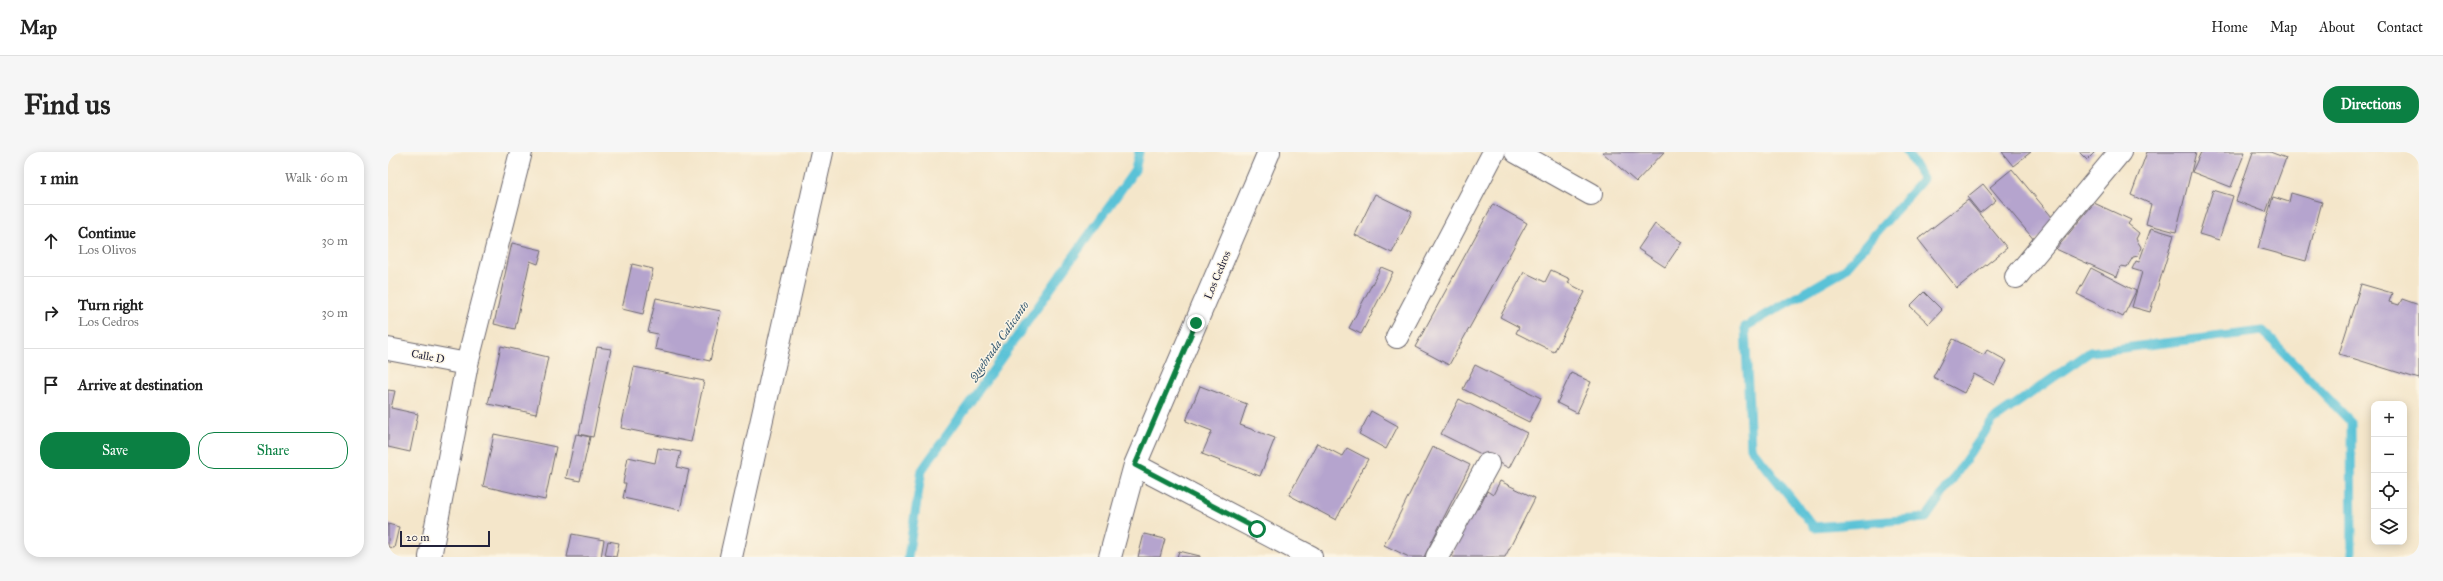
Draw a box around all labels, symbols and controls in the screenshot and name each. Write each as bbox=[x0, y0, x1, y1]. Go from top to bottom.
text: Map bbox=[20, 16, 57, 39]
text: Home bbox=[2211, 19, 2248, 36]
text: Map bbox=[2270, 19, 2297, 36]
text: About bbox=[2319, 19, 2355, 36]
text: Contact bbox=[2377, 19, 2423, 36]
button: Directions bbox=[2323, 86, 2419, 123]
text: Find us bbox=[24, 87, 110, 122]
text: 1 min bbox=[40, 168, 79, 189]
text: Walk · 60 m bbox=[285, 170, 348, 186]
text: Continue bbox=[78, 224, 136, 242]
icon: ahead bbox=[40, 230, 62, 252]
text: 30 m bbox=[322, 233, 348, 249]
text: Los Olivos bbox=[78, 242, 136, 258]
street label: Los Cedros bbox=[1201, 249, 1233, 301]
text: Turn right bbox=[78, 296, 143, 314]
water label: Quebrada Calicanto bbox=[966, 298, 1032, 384]
icon: right bbox=[40, 302, 62, 324]
text: 30 m bbox=[322, 305, 348, 321]
text: Los Cedros bbox=[78, 314, 139, 330]
route end bbox=[1187, 314, 1205, 332]
street label: Calle D bbox=[410, 347, 446, 366]
icon: arrive bbox=[40, 374, 62, 396]
text: Arrive at destination bbox=[78, 376, 203, 394]
map controls bbox=[2371, 401, 2407, 545]
button: + bbox=[2371, 401, 2407, 437]
button: Save bbox=[40, 432, 190, 469]
button: Share bbox=[198, 432, 348, 469]
button: − bbox=[2371, 437, 2407, 473]
button: locate bbox=[2371, 473, 2407, 509]
button: layers bbox=[2371, 509, 2407, 545]
route start bbox=[1248, 520, 1266, 538]
scale bar bbox=[400, 529, 490, 548]
text: 20 m bbox=[406, 531, 429, 544]

